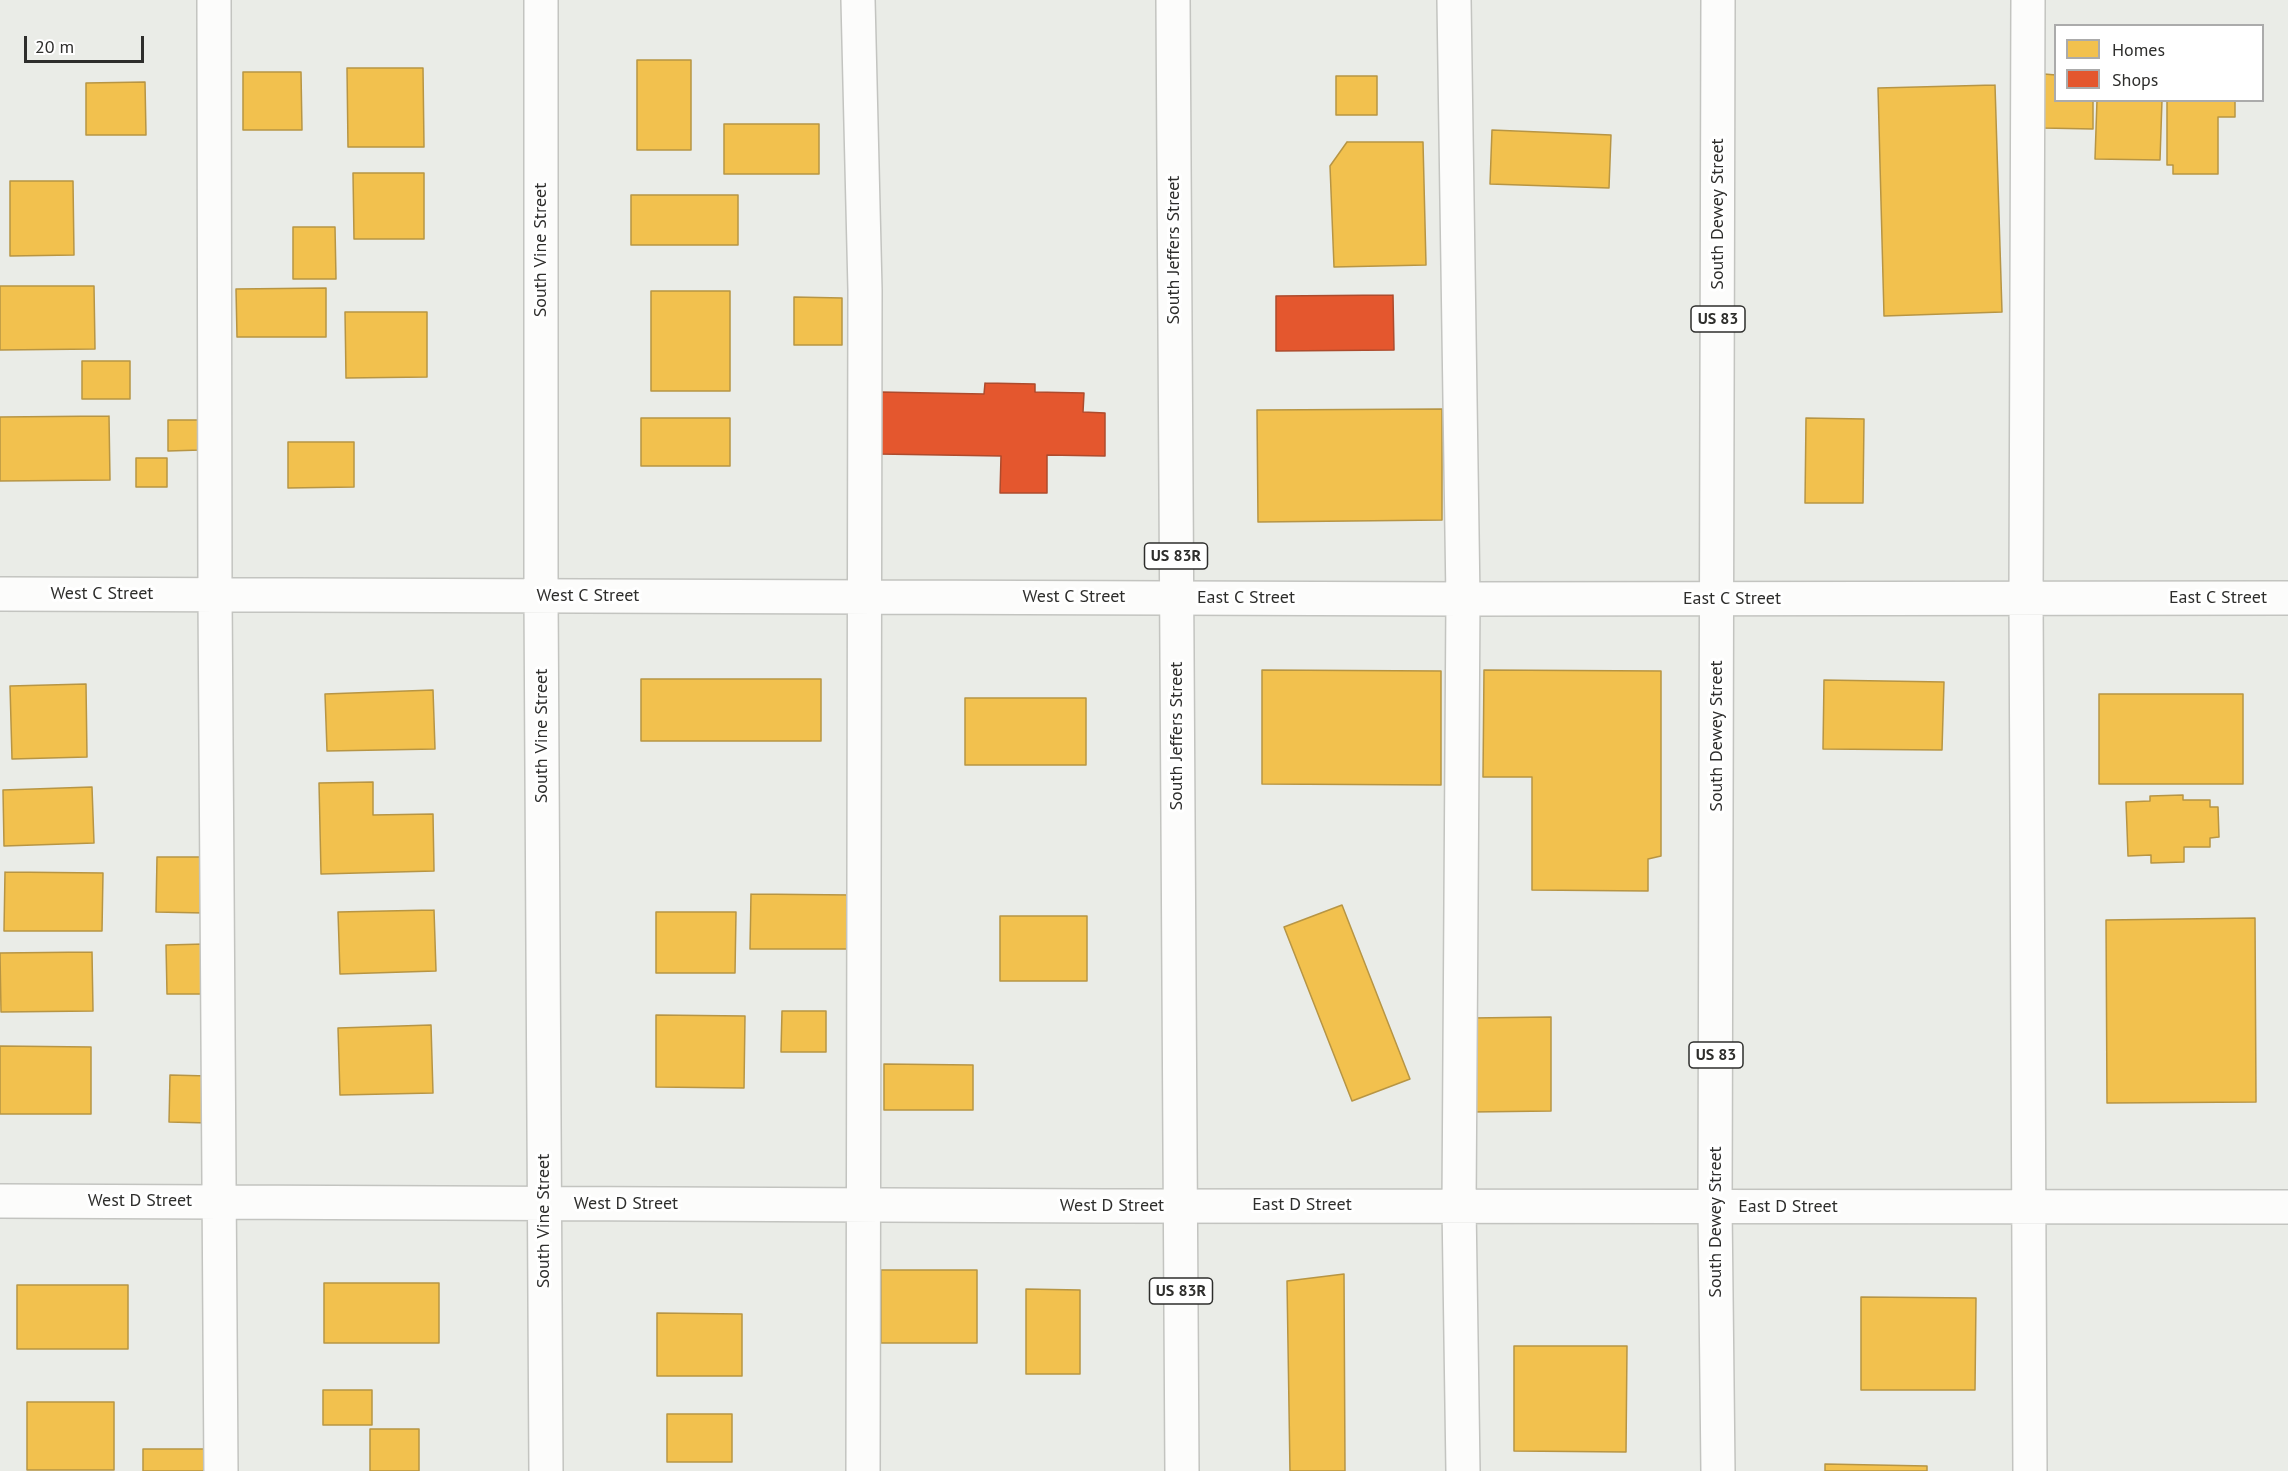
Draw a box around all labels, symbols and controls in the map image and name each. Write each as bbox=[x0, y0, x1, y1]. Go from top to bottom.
scale bar bbox=[27, 24, 147, 62]
legend bbox=[2054, 24, 2264, 102]
text: 20 m bbox=[35, 35, 74, 58]
text: Homes bbox=[2112, 38, 2165, 61]
text: Shops bbox=[2112, 68, 2158, 91]
street label: South Dewey Street bbox=[1707, 138, 1729, 290]
street label: South Jeffers Street bbox=[1163, 176, 1185, 324]
street label: South Vine Street bbox=[530, 183, 552, 317]
road number: US 83 bbox=[1691, 306, 1745, 332]
road number: US 83R bbox=[1144, 543, 1208, 569]
street label: West C Street bbox=[51, 583, 153, 605]
street label: West C Street bbox=[537, 585, 639, 607]
street label: West C Street bbox=[1023, 586, 1125, 608]
street label: East C Street bbox=[1197, 587, 1295, 609]
street label: East C Street bbox=[2169, 587, 2267, 609]
street label: East C Street bbox=[1683, 588, 1781, 610]
street label: South Dewey Street bbox=[1706, 660, 1728, 812]
street label: South Jeffers Street bbox=[1166, 662, 1188, 810]
street label: South Vine Street bbox=[531, 669, 553, 803]
road number: US 83 bbox=[1689, 1042, 1743, 1068]
street label: South Dewey Street bbox=[1705, 1146, 1727, 1298]
street label: South Vine Street bbox=[533, 1154, 555, 1288]
street label: West D Street bbox=[88, 1190, 192, 1212]
street label: West D Street bbox=[574, 1193, 678, 1215]
street label: East D Street bbox=[1252, 1194, 1352, 1216]
street label: West D Street bbox=[1060, 1195, 1164, 1217]
street label: East D Street bbox=[1738, 1196, 1838, 1218]
road number: US 83R bbox=[1150, 1278, 1212, 1304]

